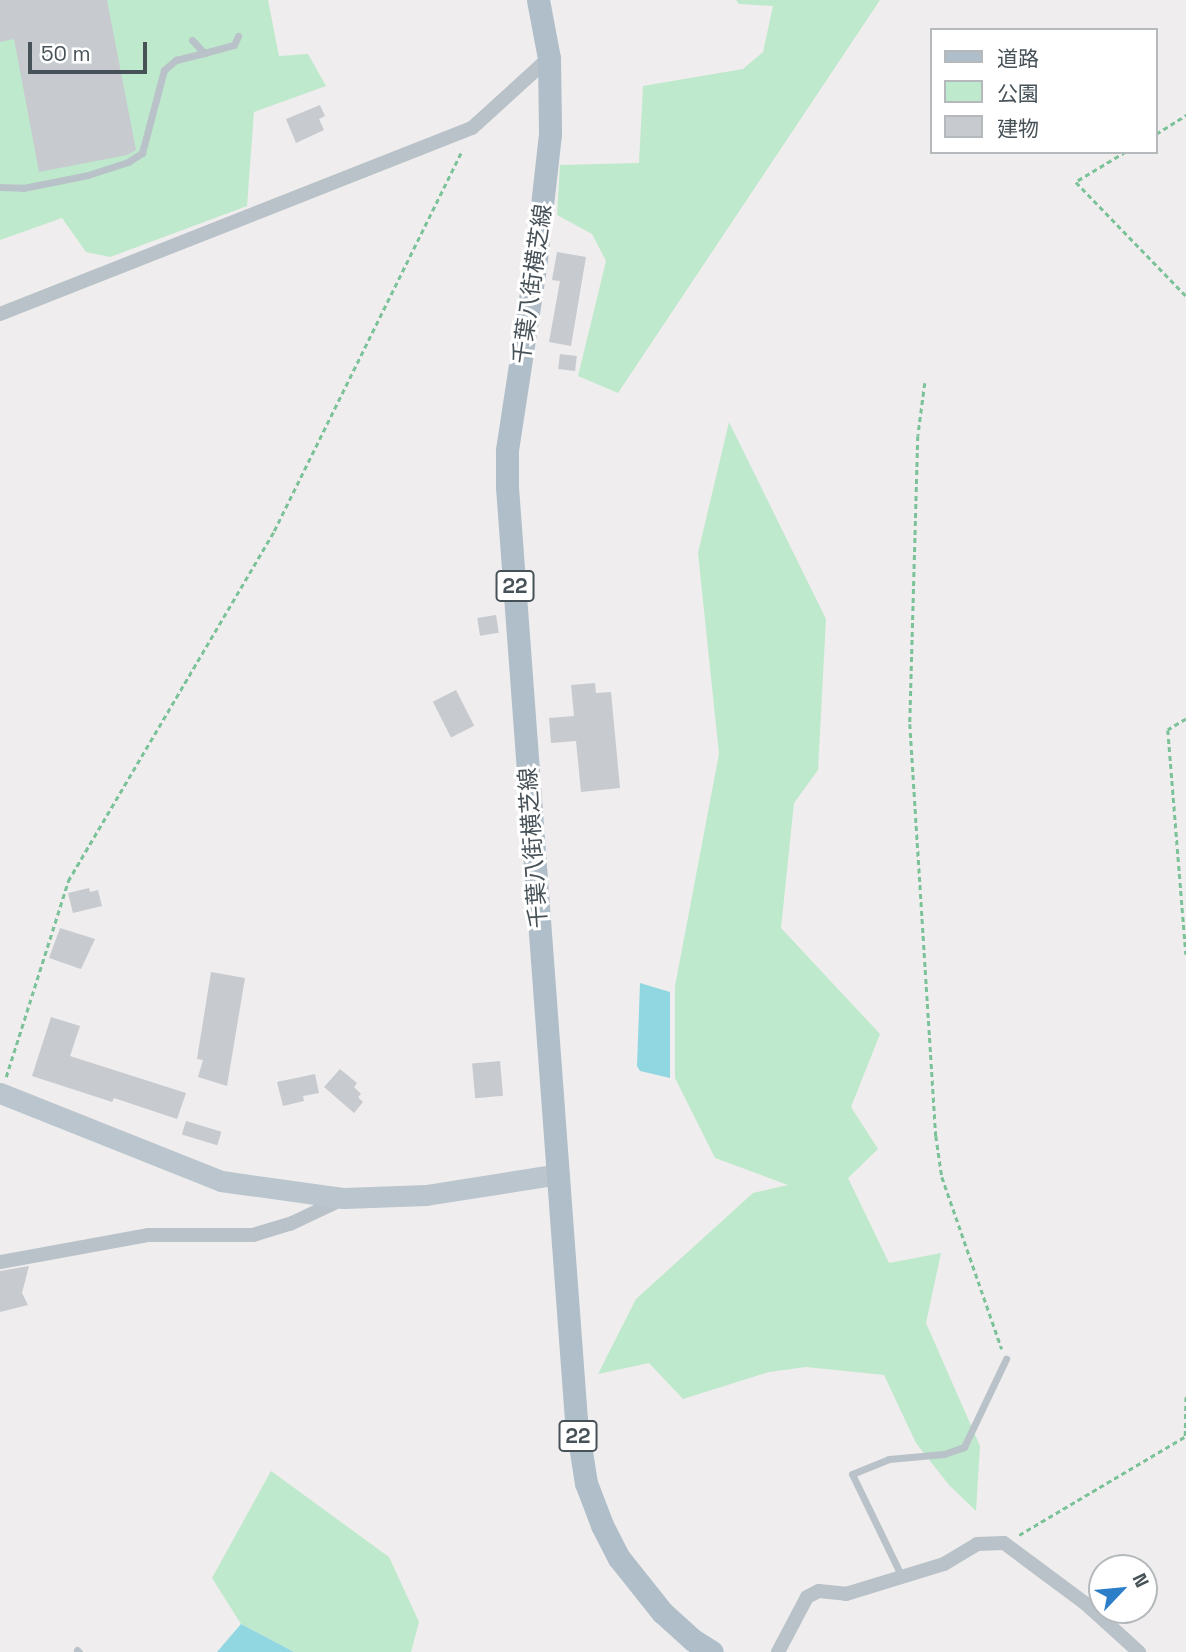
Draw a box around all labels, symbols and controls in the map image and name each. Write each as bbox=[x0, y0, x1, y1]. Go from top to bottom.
scale bar bbox=[32, 28, 150, 72]
legend bbox=[930, 28, 1158, 154]
text: 50 m bbox=[41, 40, 91, 67]
text: 道路 bbox=[997, 45, 1039, 72]
text: 公園 bbox=[997, 80, 1039, 107]
text: 建物 bbox=[997, 115, 1039, 142]
street label: 千葉八街横芝線 bbox=[507, 202, 557, 366]
road number: 22 bbox=[494, 568, 536, 604]
street label: 千葉八街横芝線 bbox=[514, 767, 552, 929]
road number: 22 bbox=[557, 1418, 599, 1454]
north arrow bbox=[1088, 1554, 1158, 1624]
text: N bbox=[1126, 1569, 1155, 1592]

